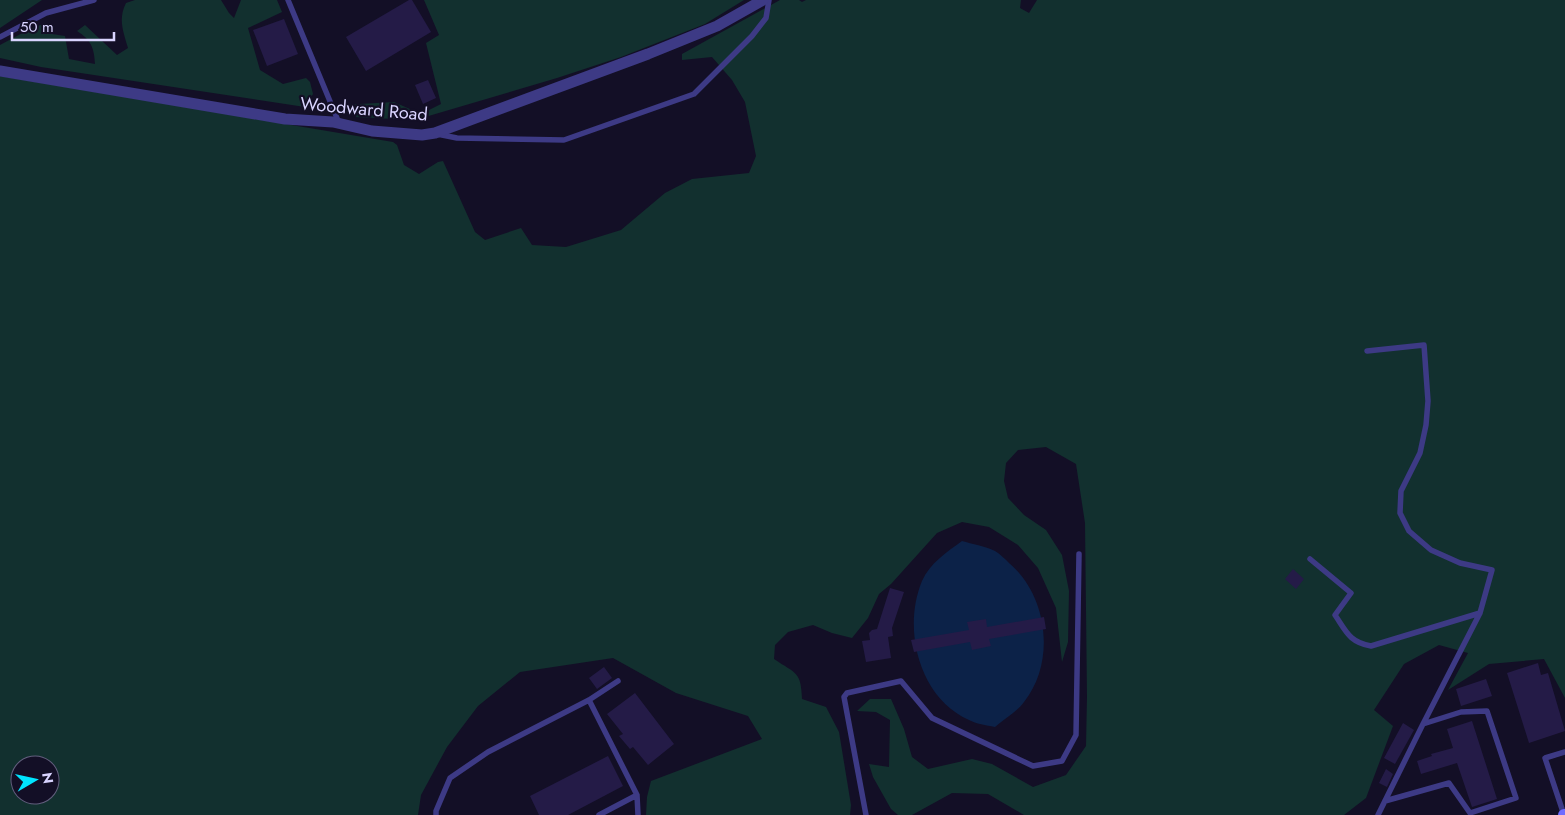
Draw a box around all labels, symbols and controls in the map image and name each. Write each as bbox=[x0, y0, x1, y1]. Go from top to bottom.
scale bar bbox=[12, 10, 115, 42]
text: 50 m bbox=[20, 16, 54, 38]
street label: Woodward Road bbox=[299, 90, 429, 128]
north arrow bbox=[10, 755, 60, 805]
text: N bbox=[37, 771, 59, 785]

